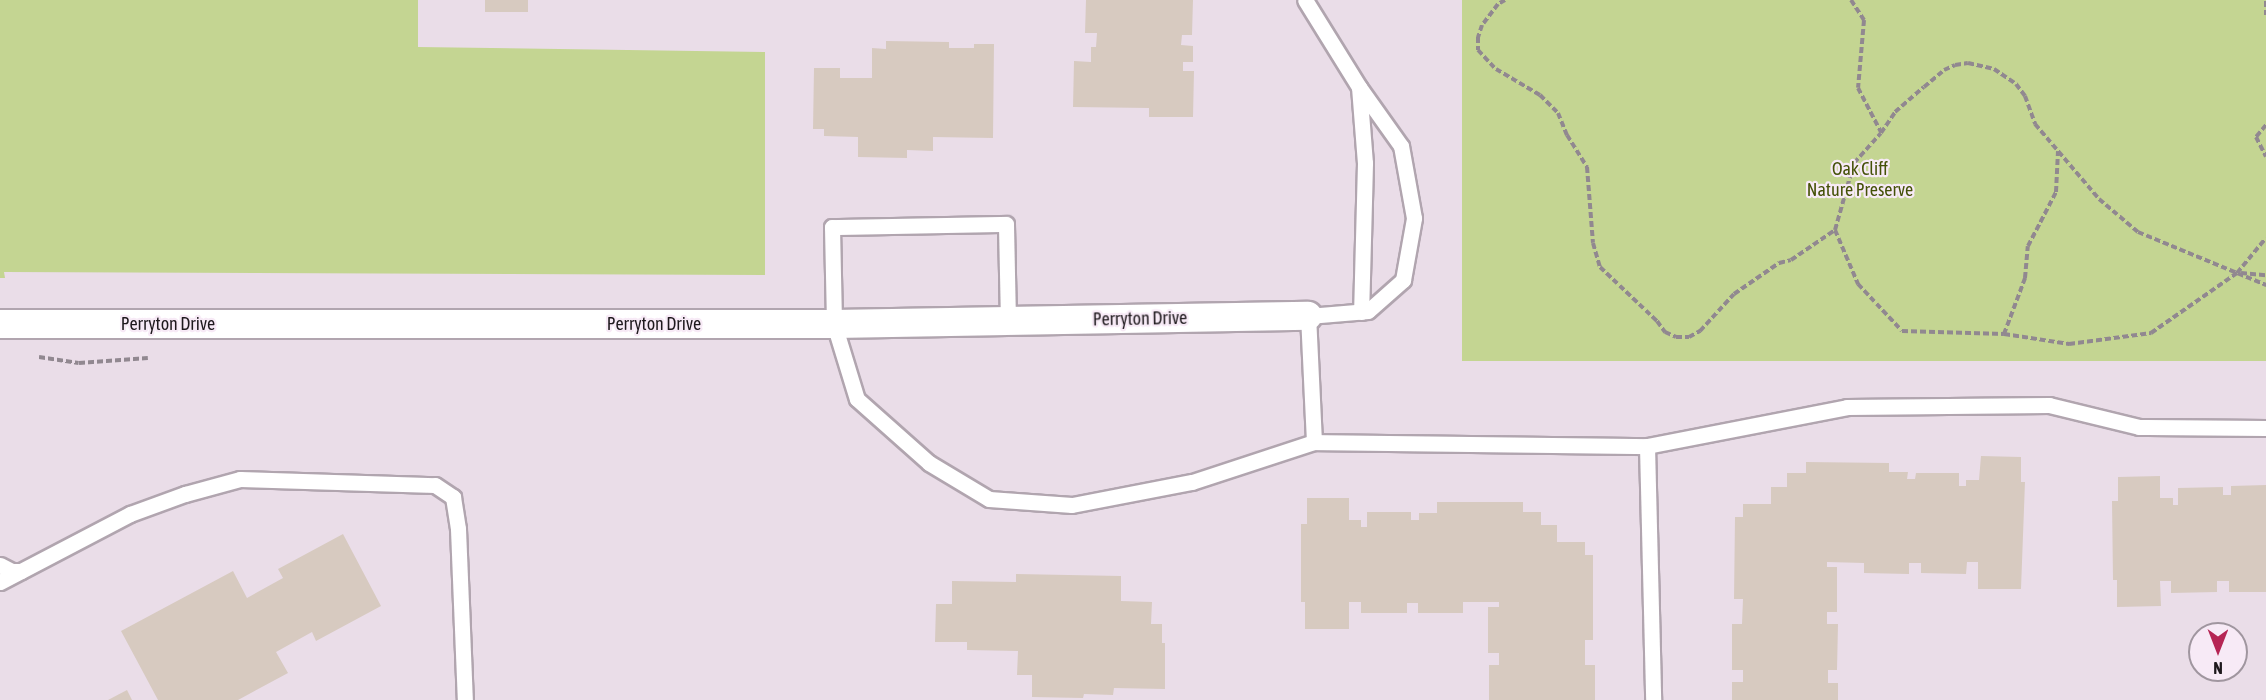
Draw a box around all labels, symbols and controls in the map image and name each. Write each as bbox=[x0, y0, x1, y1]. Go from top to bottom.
park label: Oak Cliff Nature Preserve bbox=[1807, 159, 1913, 201]
street label: Perryton Drive bbox=[1093, 307, 1187, 331]
street label: Perryton Drive bbox=[121, 313, 215, 335]
street label: Perryton Drive bbox=[607, 313, 701, 335]
north arrow bbox=[2188, 622, 2248, 682]
text: N bbox=[2213, 659, 2223, 677]

